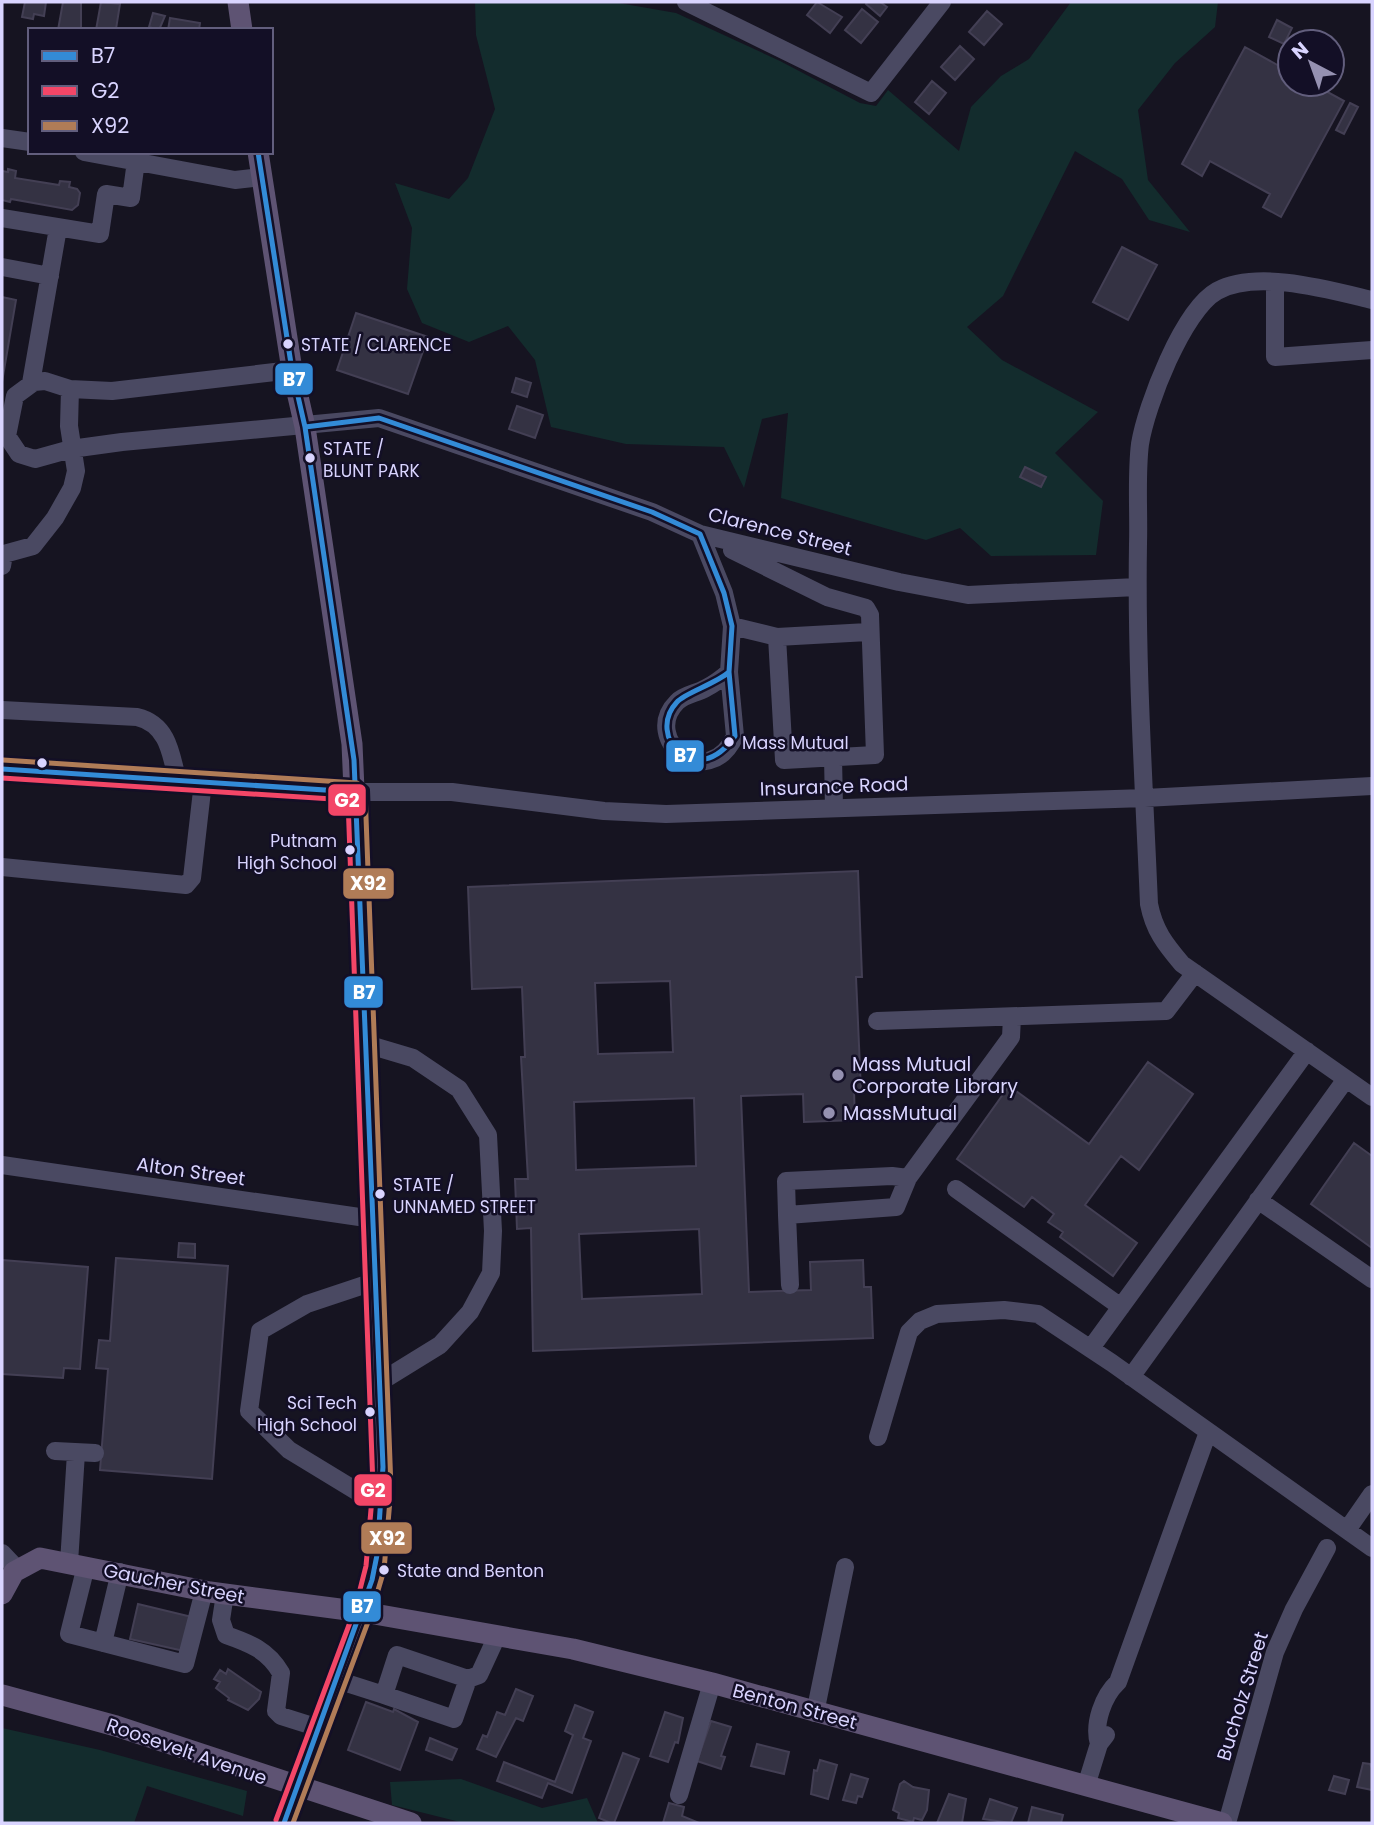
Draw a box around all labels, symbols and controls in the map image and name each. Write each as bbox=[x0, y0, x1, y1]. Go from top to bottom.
legend bbox=[28, 28, 273, 154]
north arrow bbox=[1276, 28, 1346, 98]
text: N bbox=[1286, 36, 1314, 65]
text: B7 bbox=[91, 41, 115, 70]
text: G2 bbox=[91, 76, 119, 105]
text: X92 bbox=[91, 111, 129, 140]
place label: STATE / CLARENCE bbox=[301, 333, 452, 357]
marker: STATE / CLARENCE bbox=[281, 337, 295, 351]
line badge: B7 bbox=[274, 362, 314, 396]
text: B7 bbox=[283, 366, 305, 393]
place label: STATE / BLUNT PARK bbox=[323, 437, 420, 483]
marker: STATE / BLUNT PARK bbox=[303, 451, 317, 465]
street label: Clarence Street bbox=[705, 501, 855, 562]
place label: Mass Mutual bbox=[742, 731, 849, 755]
marker: Mass Mutual bbox=[722, 735, 736, 749]
line badge: B7 bbox=[665, 739, 705, 773]
text: B7 bbox=[674, 742, 696, 769]
unlabelled marker bbox=[35, 756, 49, 770]
street label: Insurance Road bbox=[759, 770, 909, 803]
line badge: G2 bbox=[327, 783, 367, 817]
text: G2 bbox=[334, 787, 360, 814]
place label: Putnam High School bbox=[237, 829, 337, 875]
marker: Putnam High School bbox=[343, 843, 357, 857]
line badge: X92 bbox=[342, 867, 395, 900]
text: X92 bbox=[350, 870, 386, 897]
line badge: B7 bbox=[343, 975, 384, 1009]
text: B7 bbox=[353, 979, 375, 1006]
place label: Mass Mutual Corporate Library bbox=[852, 1051, 1018, 1100]
marker: Mass Mutual Corporate Library bbox=[830, 1067, 846, 1083]
place label: MassMutual bbox=[843, 1100, 957, 1127]
marker: MassMutual bbox=[821, 1105, 837, 1121]
street label: Alton Street bbox=[135, 1151, 247, 1192]
place label: STATE / UNNAMED STREET bbox=[393, 1173, 536, 1219]
marker: STATE / UNNAMED STREET bbox=[373, 1187, 387, 1201]
place label: Sci Tech High School bbox=[257, 1391, 357, 1437]
marker: Sci Tech High School bbox=[363, 1405, 377, 1419]
line badge: G2 bbox=[353, 1473, 393, 1507]
text: G2 bbox=[360, 1477, 386, 1504]
line badge: X92 bbox=[360, 1521, 413, 1555]
text: X92 bbox=[369, 1525, 405, 1552]
street label: Gaucher Street bbox=[101, 1557, 247, 1610]
place label: State and Benton bbox=[397, 1559, 544, 1583]
marker: State and Benton bbox=[377, 1563, 391, 1577]
line badge: B7 bbox=[342, 1590, 382, 1623]
text: B7 bbox=[351, 1593, 373, 1620]
street label: Bucholz Street bbox=[1210, 1628, 1275, 1764]
street label: Benton Street bbox=[730, 1677, 860, 1736]
street label: Roosevelt Avenue bbox=[103, 1711, 271, 1792]

